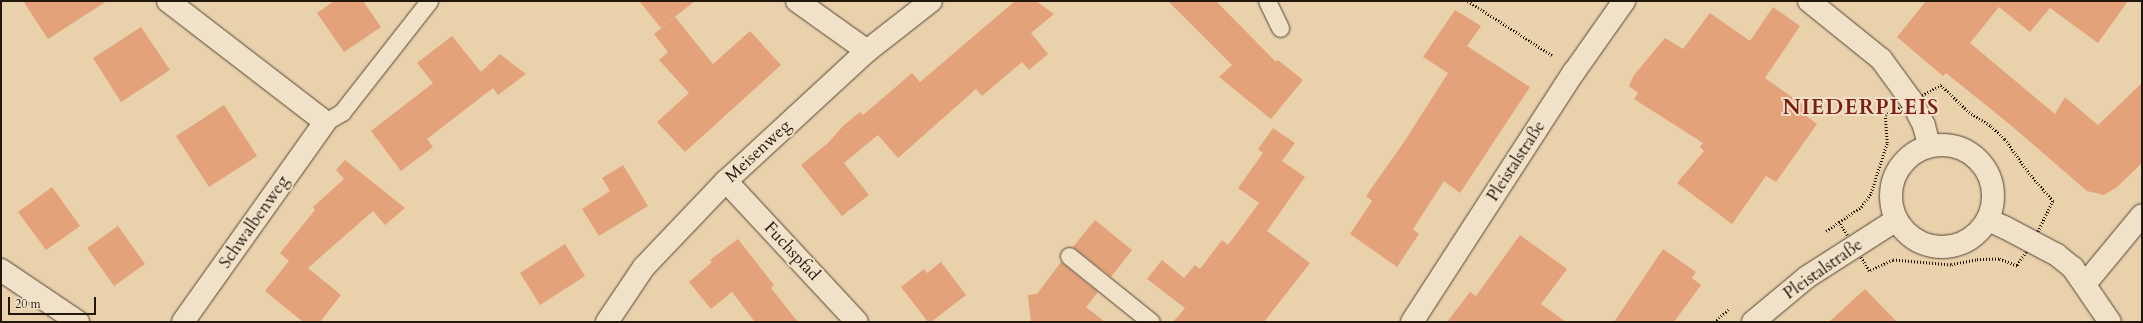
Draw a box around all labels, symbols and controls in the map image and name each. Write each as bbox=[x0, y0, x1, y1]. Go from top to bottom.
district label: NIEDERPLEIS bbox=[1783, 95, 1939, 121]
street label: Meisenweg bbox=[721, 115, 795, 187]
street label: Pleistalstraße bbox=[1482, 117, 1550, 205]
street label: Schwalbenweg bbox=[215, 172, 293, 272]
street label: Fuchspfad bbox=[760, 218, 824, 284]
street label: Pleistalstraße bbox=[1779, 234, 1867, 304]
scale bar bbox=[10, 289, 98, 315]
text: 20 m bbox=[15, 296, 41, 312]

